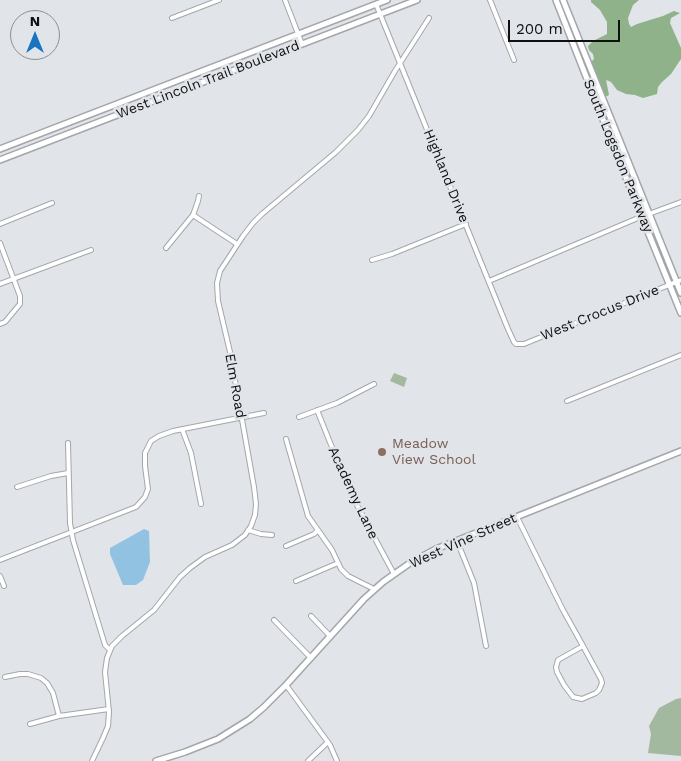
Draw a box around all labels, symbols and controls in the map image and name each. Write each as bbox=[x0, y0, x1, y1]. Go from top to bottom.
north arrow bbox=[10, 10, 60, 60]
scale bar bbox=[511, 10, 624, 42]
text: N bbox=[30, 13, 40, 29]
text: 200 m bbox=[516, 20, 563, 38]
street label: West Lincoln Trail Boulevard bbox=[114, 37, 302, 123]
street label: South Logsdon Parkway bbox=[580, 77, 656, 235]
street label: Highland Drive bbox=[420, 127, 472, 225]
street label: West Crocus Drive bbox=[538, 282, 662, 344]
street label: Elm Road bbox=[221, 352, 249, 420]
place label: Meadow View School bbox=[392, 436, 476, 468]
street label: Academy Lane bbox=[324, 444, 382, 542]
marker: Meadow View School bbox=[376, 446, 388, 458]
street label: West Vine Street bbox=[407, 510, 519, 572]

